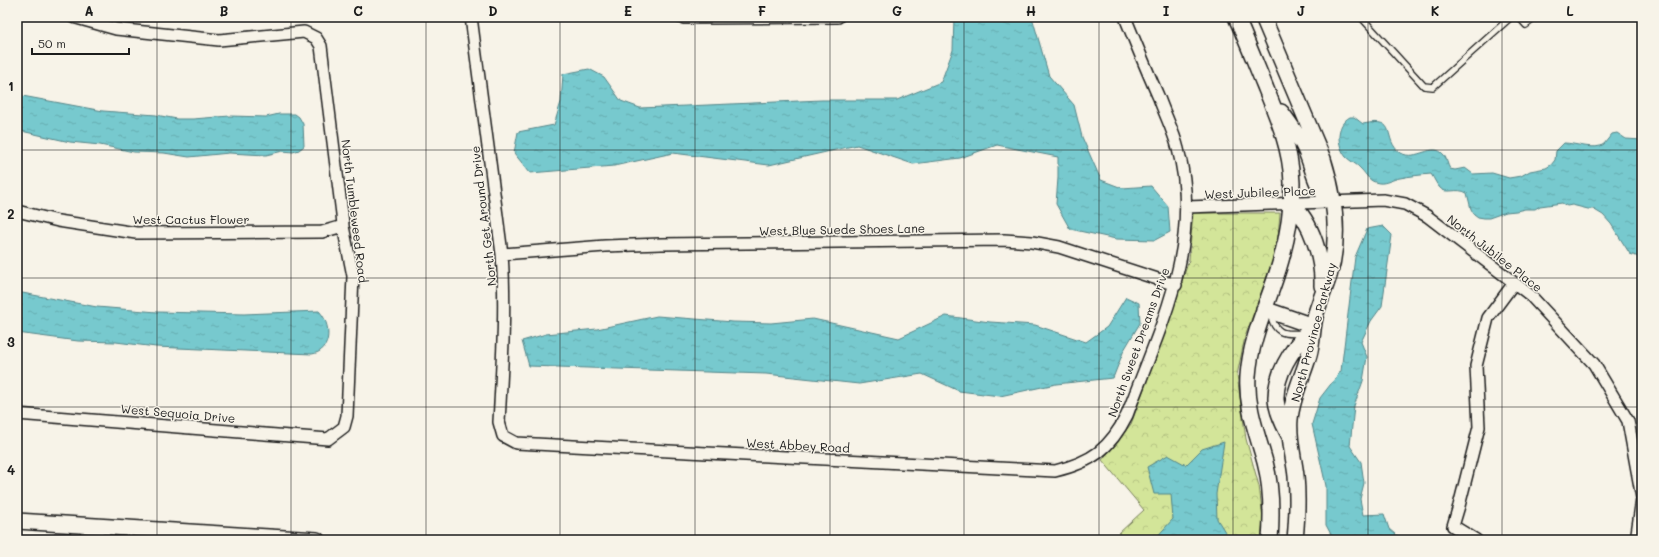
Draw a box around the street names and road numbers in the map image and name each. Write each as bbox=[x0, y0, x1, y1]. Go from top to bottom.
street label: North Tumbleweed Road bbox=[338, 138, 372, 284]
street label: North Get Around Drive bbox=[466, 145, 500, 287]
street label: West Jubilee Place bbox=[1204, 182, 1316, 202]
street label: West Cactus Flower bbox=[132, 211, 250, 227]
street label: North Jubilee Place bbox=[1444, 211, 1546, 295]
street label: West Blue Suede Shoes Lane bbox=[759, 220, 925, 238]
street label: North Province Parkway bbox=[1287, 261, 1339, 403]
street label: North Sweet Dreams Drive bbox=[1103, 265, 1173, 419]
street label: West Sequoia Drive bbox=[120, 400, 236, 426]
street label: West Abbey Road bbox=[746, 434, 851, 456]

